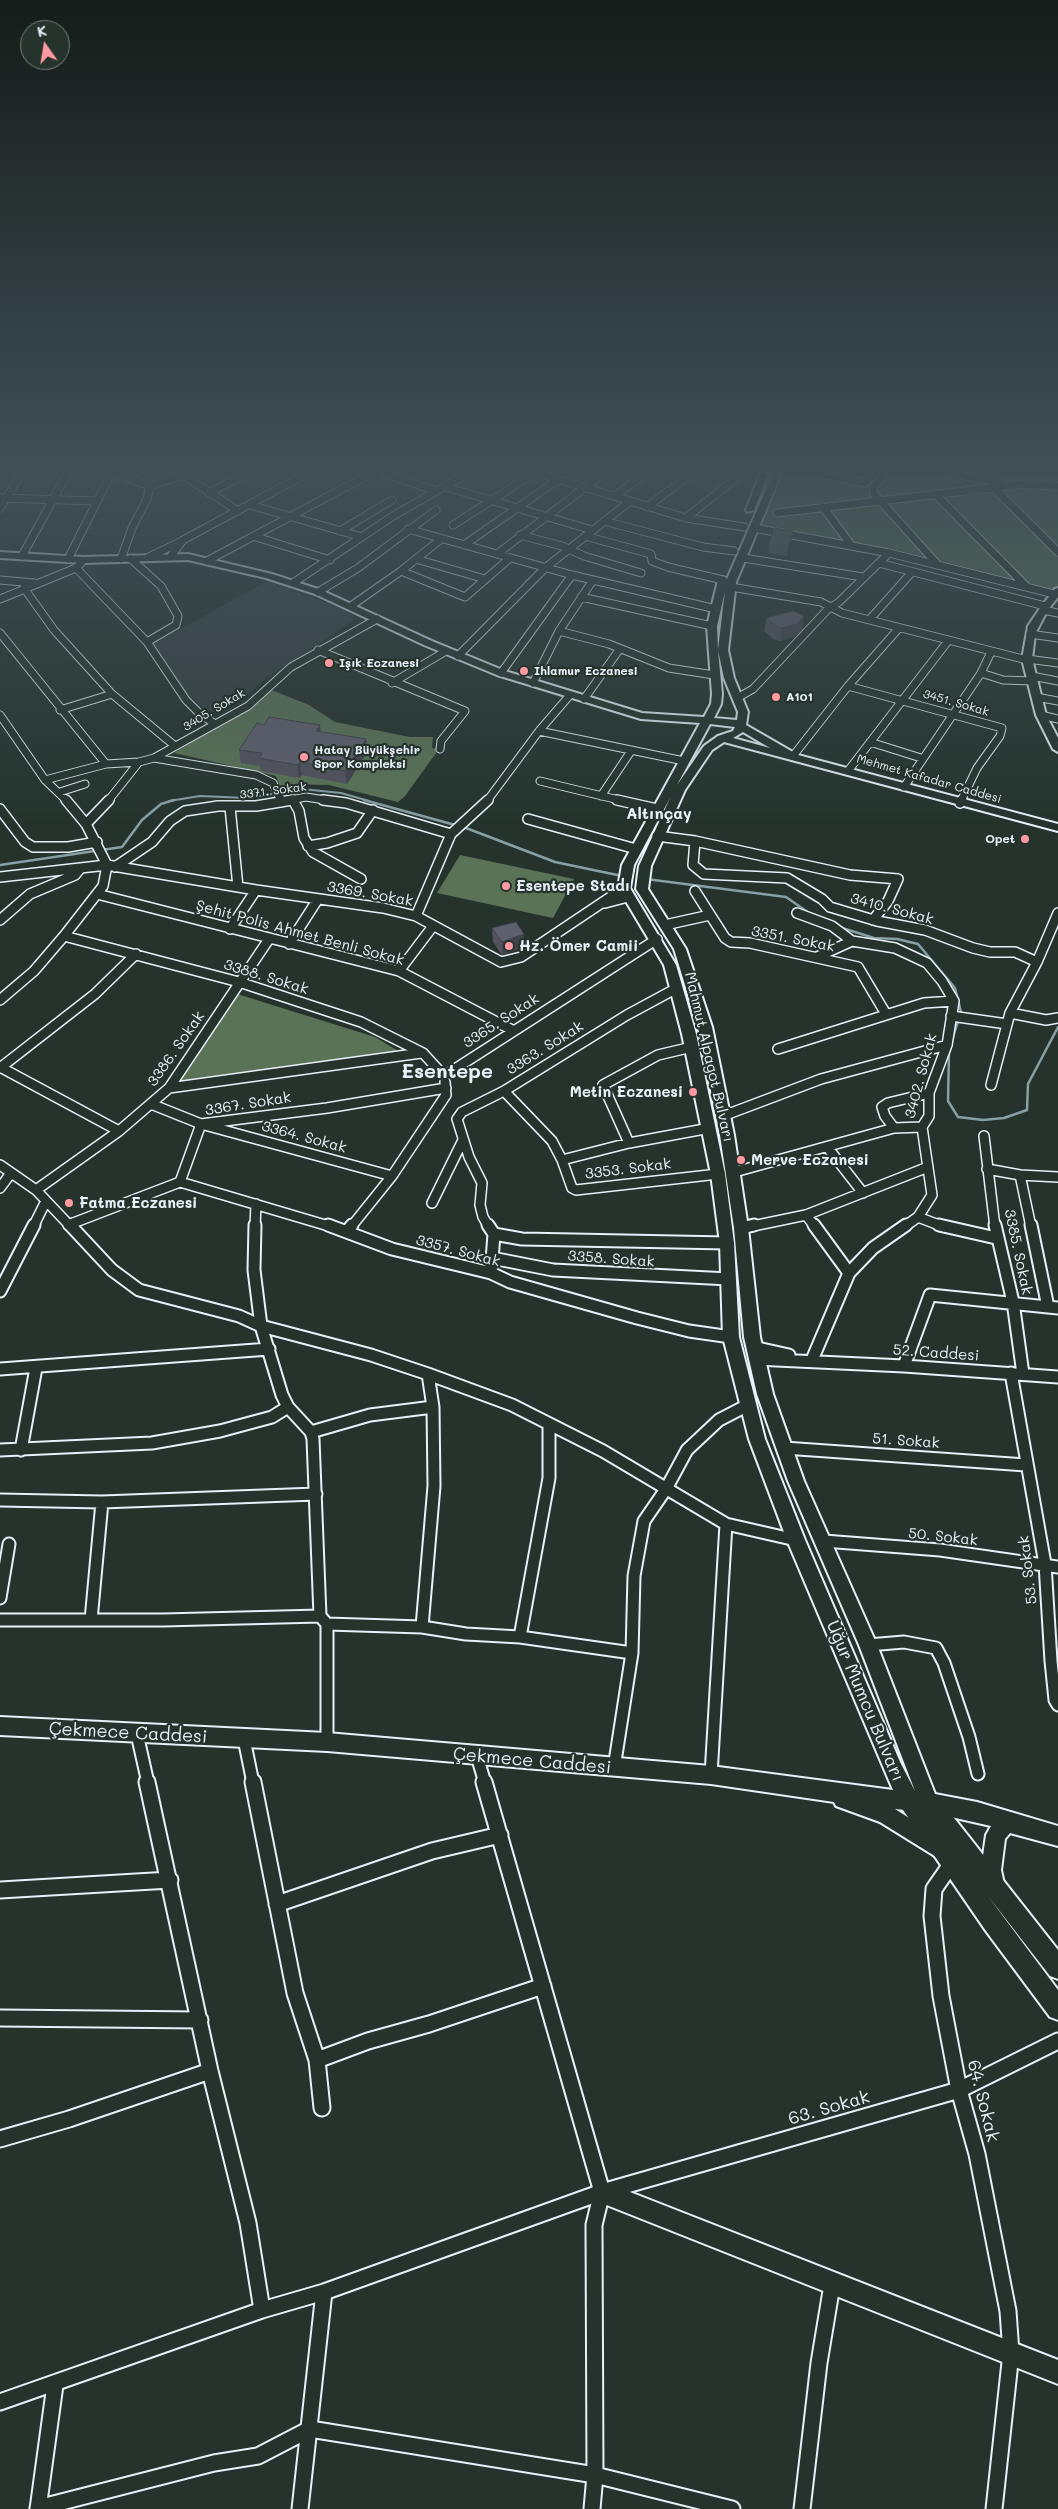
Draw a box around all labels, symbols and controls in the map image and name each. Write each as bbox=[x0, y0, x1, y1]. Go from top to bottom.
north arrow bbox=[20, 20, 70, 70]
text: K bbox=[35, 21, 48, 41]
place label: Işık Eczanesi bbox=[339, 656, 419, 670]
marker: Işık Eczanesi bbox=[323, 657, 335, 669]
place label: Ihlamur Eczanesi bbox=[534, 664, 638, 678]
marker: Ihlamur Eczanesi bbox=[518, 665, 530, 677]
street label: 3405. Sokak bbox=[180, 686, 248, 734]
street label: 3451. Sokak bbox=[921, 687, 991, 719]
place label: A101 bbox=[786, 690, 813, 704]
marker: A101 bbox=[770, 691, 782, 703]
place label: Hatay Büyükşehir Spor Kompleksi bbox=[314, 743, 420, 771]
marker: Hatay Büyükşehir Spor Kompleksi bbox=[298, 751, 310, 763]
street label: Mehmet Kafadar Caddesi bbox=[855, 751, 1003, 807]
street label: 3371. Sokak bbox=[239, 780, 307, 802]
district label: Altınçay bbox=[626, 804, 692, 824]
place label: Opet bbox=[985, 832, 1015, 846]
marker: Opet bbox=[1019, 833, 1031, 845]
place label: Esentepe Stadı bbox=[516, 877, 630, 895]
street label: 3369. Sokak bbox=[325, 878, 415, 910]
marker: Esentepe Stadı bbox=[500, 880, 512, 892]
street label: 3410. Sokak bbox=[848, 889, 936, 929]
street label: Şehit Polis Ahmet Benli Sokak bbox=[194, 897, 406, 969]
street label: 3351. Sokak bbox=[750, 922, 836, 956]
place label: Hz. Ömer Camii bbox=[519, 937, 638, 955]
marker: Hz. Ömer Camii bbox=[503, 940, 515, 952]
street label: 3388. Sokak bbox=[221, 956, 311, 998]
street label: Mahmut Alpagot Bulvarı bbox=[681, 970, 737, 1144]
street label: 3365. Sokak bbox=[460, 990, 542, 1052]
street label: 3386. Sokak bbox=[144, 1008, 208, 1090]
street label: 3363. Sokak bbox=[503, 1017, 587, 1079]
street label: 3402. Sokak bbox=[901, 1032, 941, 1120]
district label: Esentepe bbox=[401, 1060, 493, 1084]
place label: Metin Eczanesi bbox=[570, 1083, 683, 1101]
marker: Metin Eczanesi bbox=[687, 1086, 699, 1098]
street label: 3367. Sokak bbox=[204, 1088, 292, 1120]
street label: 3364. Sokak bbox=[260, 1117, 348, 1157]
place label: Merve Eczanesi bbox=[751, 1151, 869, 1169]
marker: Merve Eczanesi bbox=[735, 1154, 747, 1166]
street label: 3353. Sokak bbox=[584, 1155, 672, 1183]
place label: Fatma Eczanesi bbox=[79, 1194, 197, 1212]
marker: Fatma Eczanesi bbox=[63, 1197, 75, 1209]
street label: 3385. Sokak bbox=[1000, 1207, 1036, 1297]
street label: 3357. Sokak bbox=[414, 1231, 502, 1271]
street label: 3358. Sokak bbox=[567, 1247, 655, 1271]
street label: 52. Caddesi bbox=[892, 1341, 980, 1365]
street label: 51. Sokak bbox=[872, 1430, 940, 1452]
street label: 50. Sokak bbox=[907, 1524, 979, 1550]
street label: 53. Sokak bbox=[1015, 1534, 1041, 1606]
street label: Uğur Mumcu Bulvarı bbox=[821, 1617, 909, 1785]
street label: Çekmece Caddesi bbox=[48, 1718, 208, 1748]
street label: Çekmece Caddesi bbox=[452, 1743, 612, 1779]
street label: 64. Sokak bbox=[962, 2058, 1004, 2144]
street label: 63. Sokak bbox=[786, 2086, 872, 2130]

